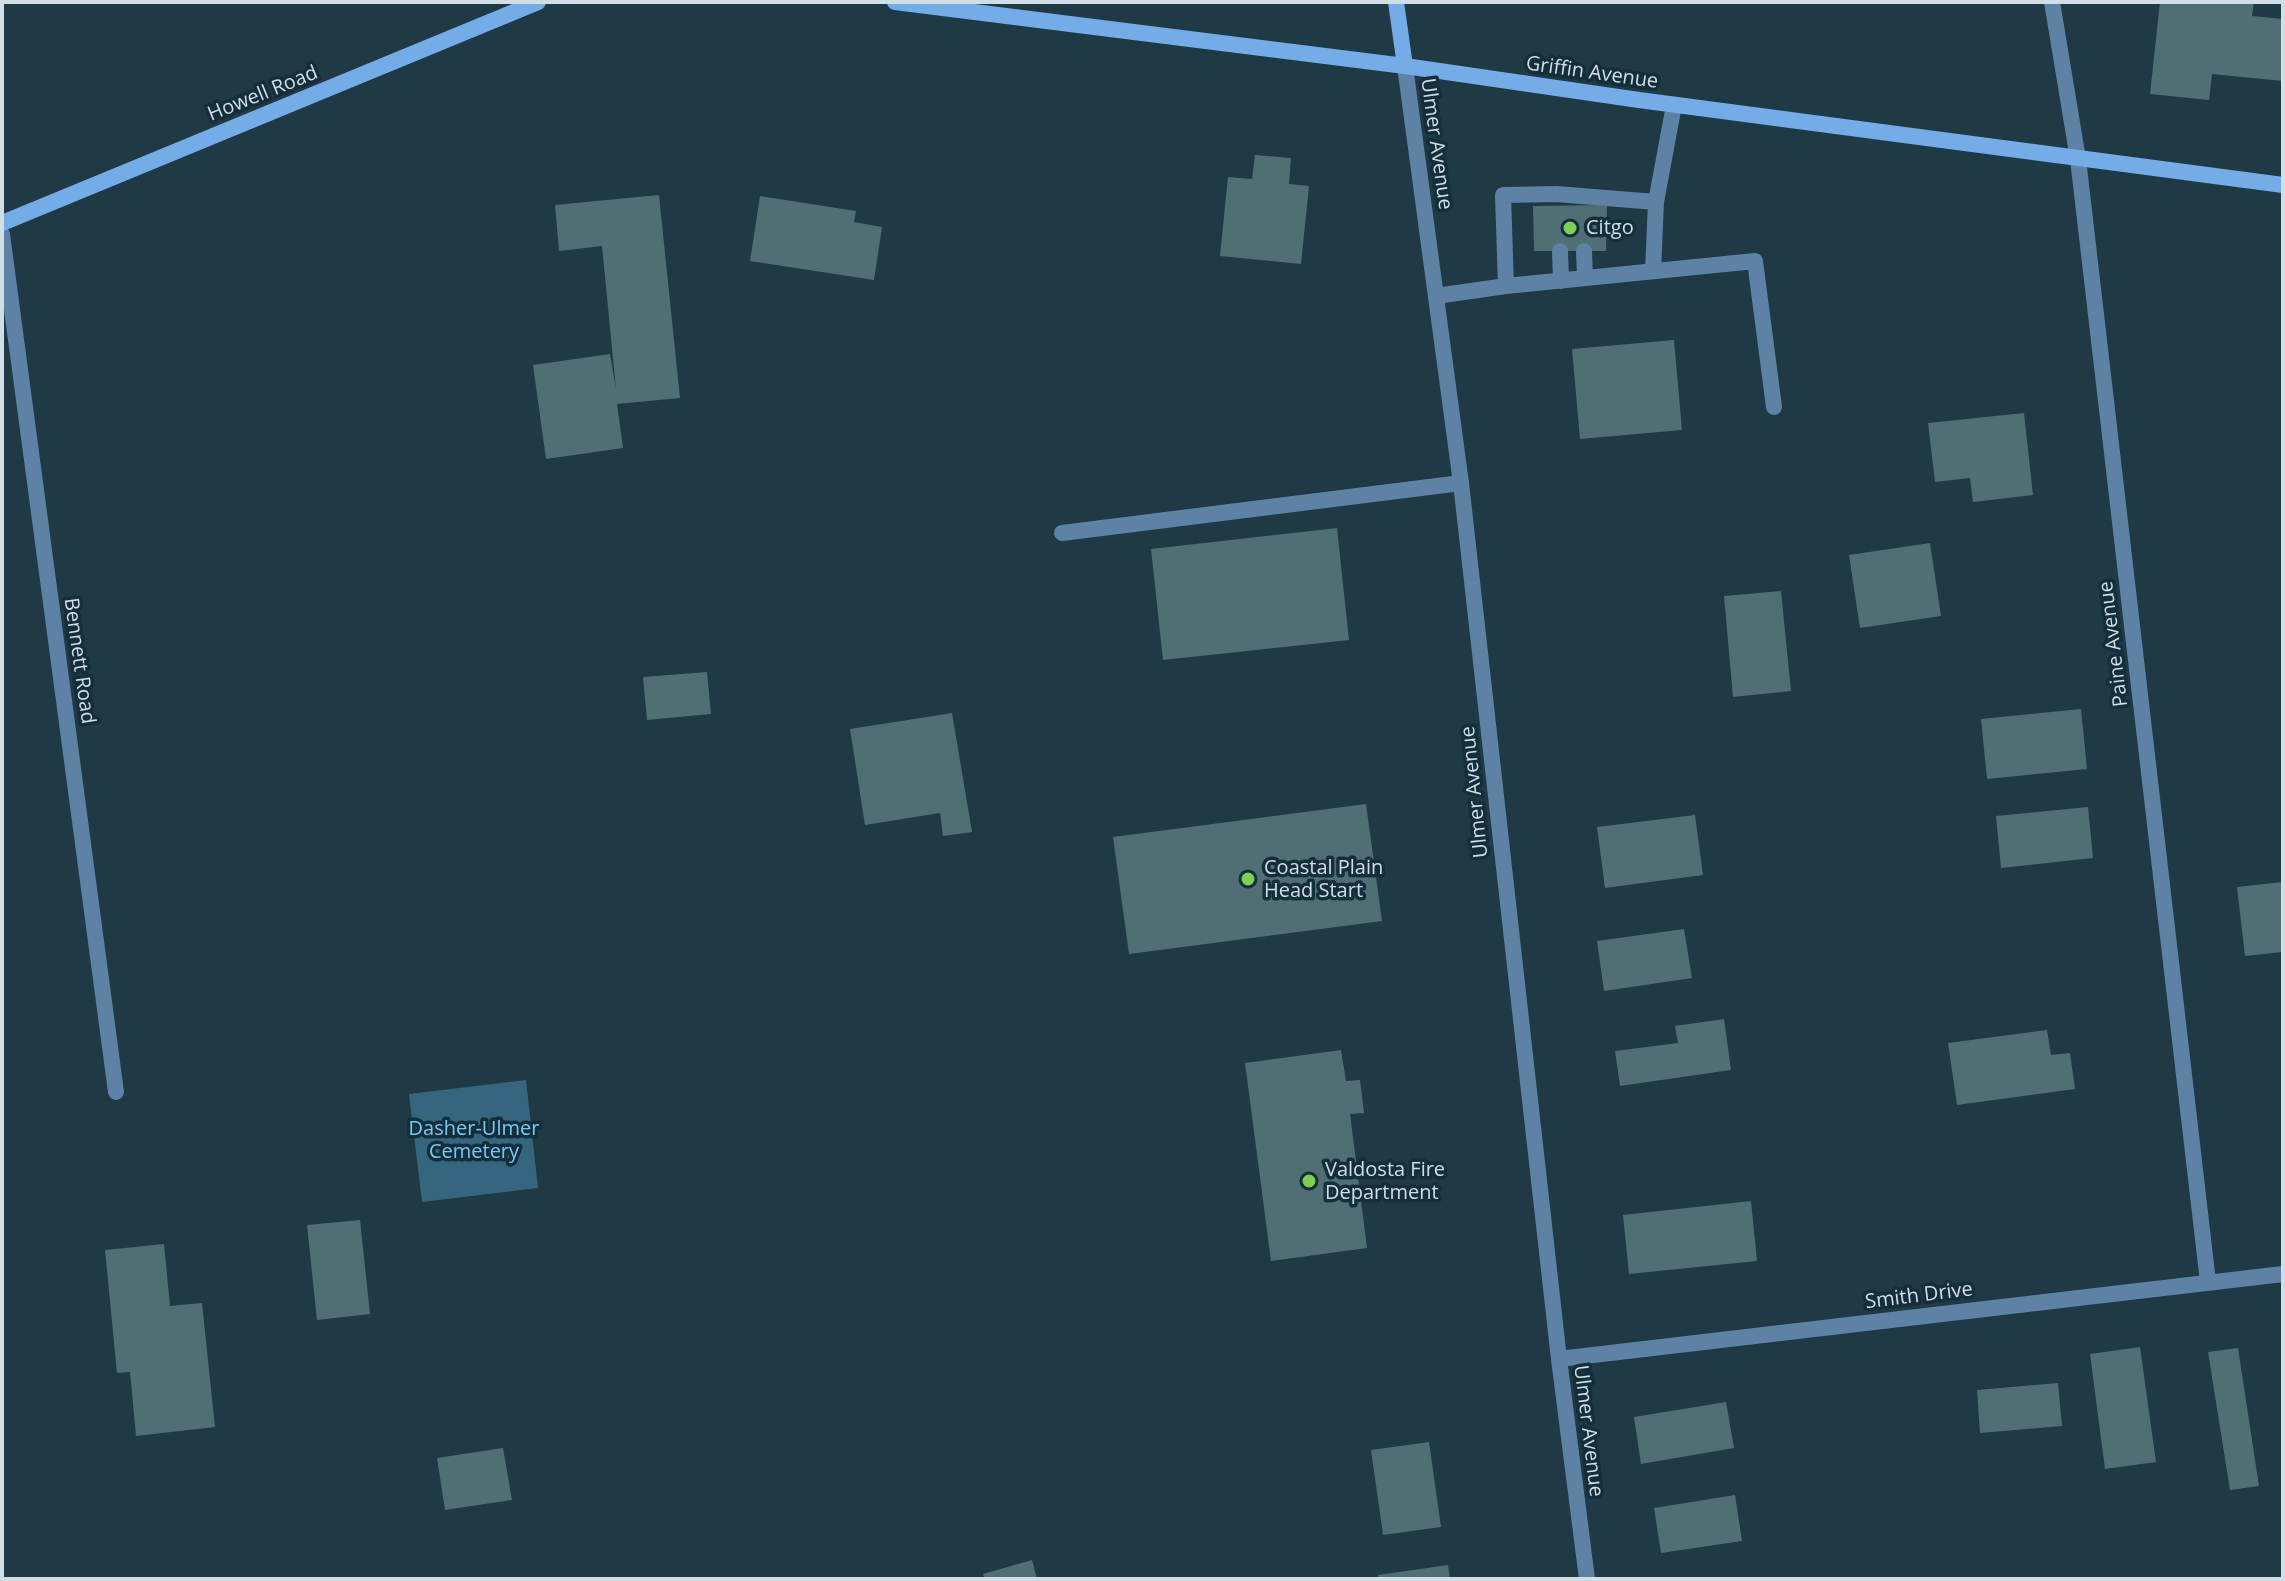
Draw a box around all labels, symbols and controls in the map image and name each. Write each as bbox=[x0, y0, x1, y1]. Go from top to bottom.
street label: Griffin Avenue bbox=[1524, 52, 1660, 94]
street label: Howell Road bbox=[204, 61, 322, 127]
street label: Ulmer Avenue bbox=[1415, 77, 1457, 211]
place label: Citgo bbox=[1586, 216, 1634, 240]
marker: Citgo bbox=[1561, 219, 1579, 237]
street label: Paine Avenue bbox=[2094, 580, 2134, 708]
street label: Bennett Road bbox=[58, 596, 100, 726]
street label: Ulmer Avenue bbox=[1456, 725, 1494, 859]
place label: Coastal Plain Head Start bbox=[1264, 856, 1383, 903]
marker: Coastal Plain Head Start bbox=[1239, 870, 1257, 888]
park label: Dasher-Ulmer Cemetery bbox=[409, 1117, 539, 1164]
place label: Valdosta Fire Department bbox=[1325, 1158, 1445, 1205]
marker: Valdosta Fire Department bbox=[1300, 1172, 1318, 1190]
street label: Smith Drive bbox=[1864, 1278, 1974, 1314]
street label: Ulmer Avenue bbox=[1568, 1364, 1608, 1498]

